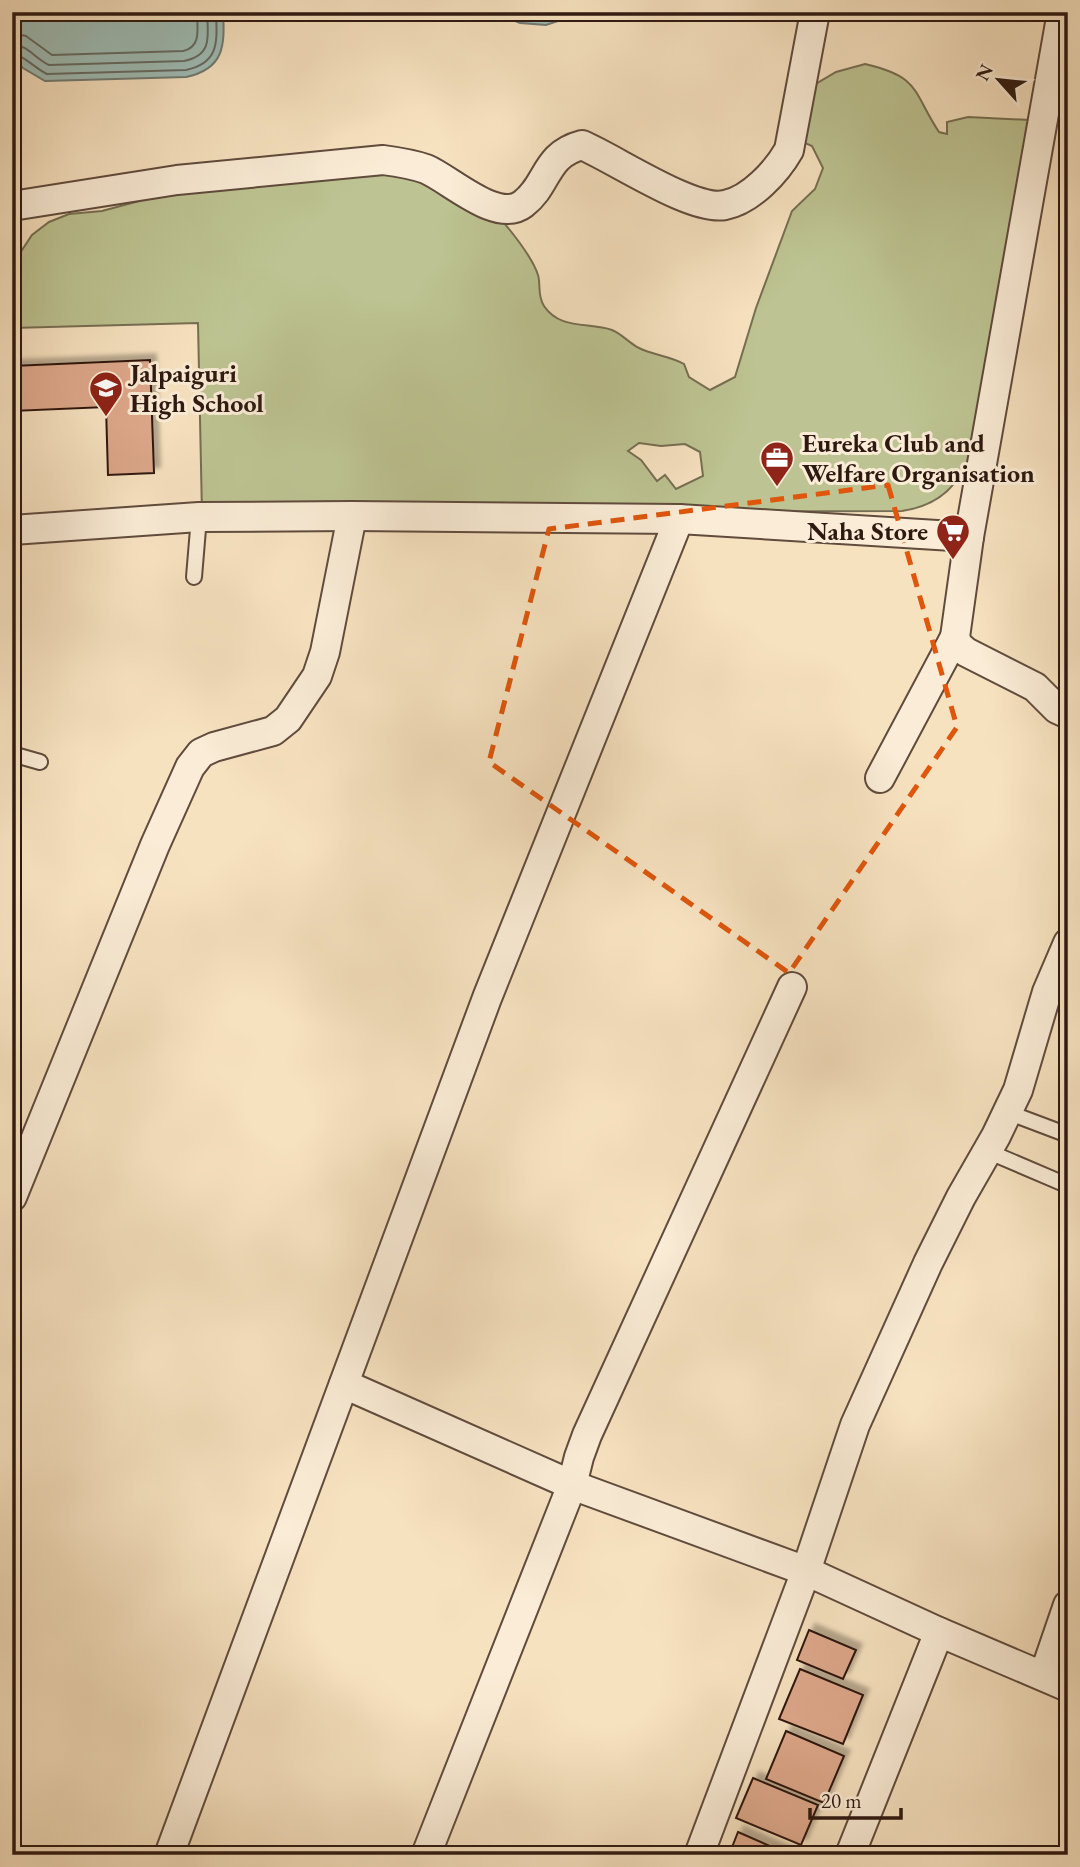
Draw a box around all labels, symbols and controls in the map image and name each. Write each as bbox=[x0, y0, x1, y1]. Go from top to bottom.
north arrow bbox=[964, 46, 1034, 116]
text: N bbox=[970, 59, 999, 85]
place label: Jalpaiguri High School bbox=[127, 356, 264, 420]
school or university icon: Jalpaiguri High School bbox=[87, 369, 125, 418]
place label: Eureka Club and Welfare Organisation bbox=[802, 426, 1035, 490]
office icon: Eureka Club and Welfare Organisation bbox=[758, 439, 796, 488]
supermarket icon: Naha Store bbox=[934, 512, 972, 561]
place label: Naha Store bbox=[807, 514, 928, 548]
scale bar bbox=[810, 1776, 902, 1820]
text: 20 m bbox=[821, 1787, 862, 1814]

